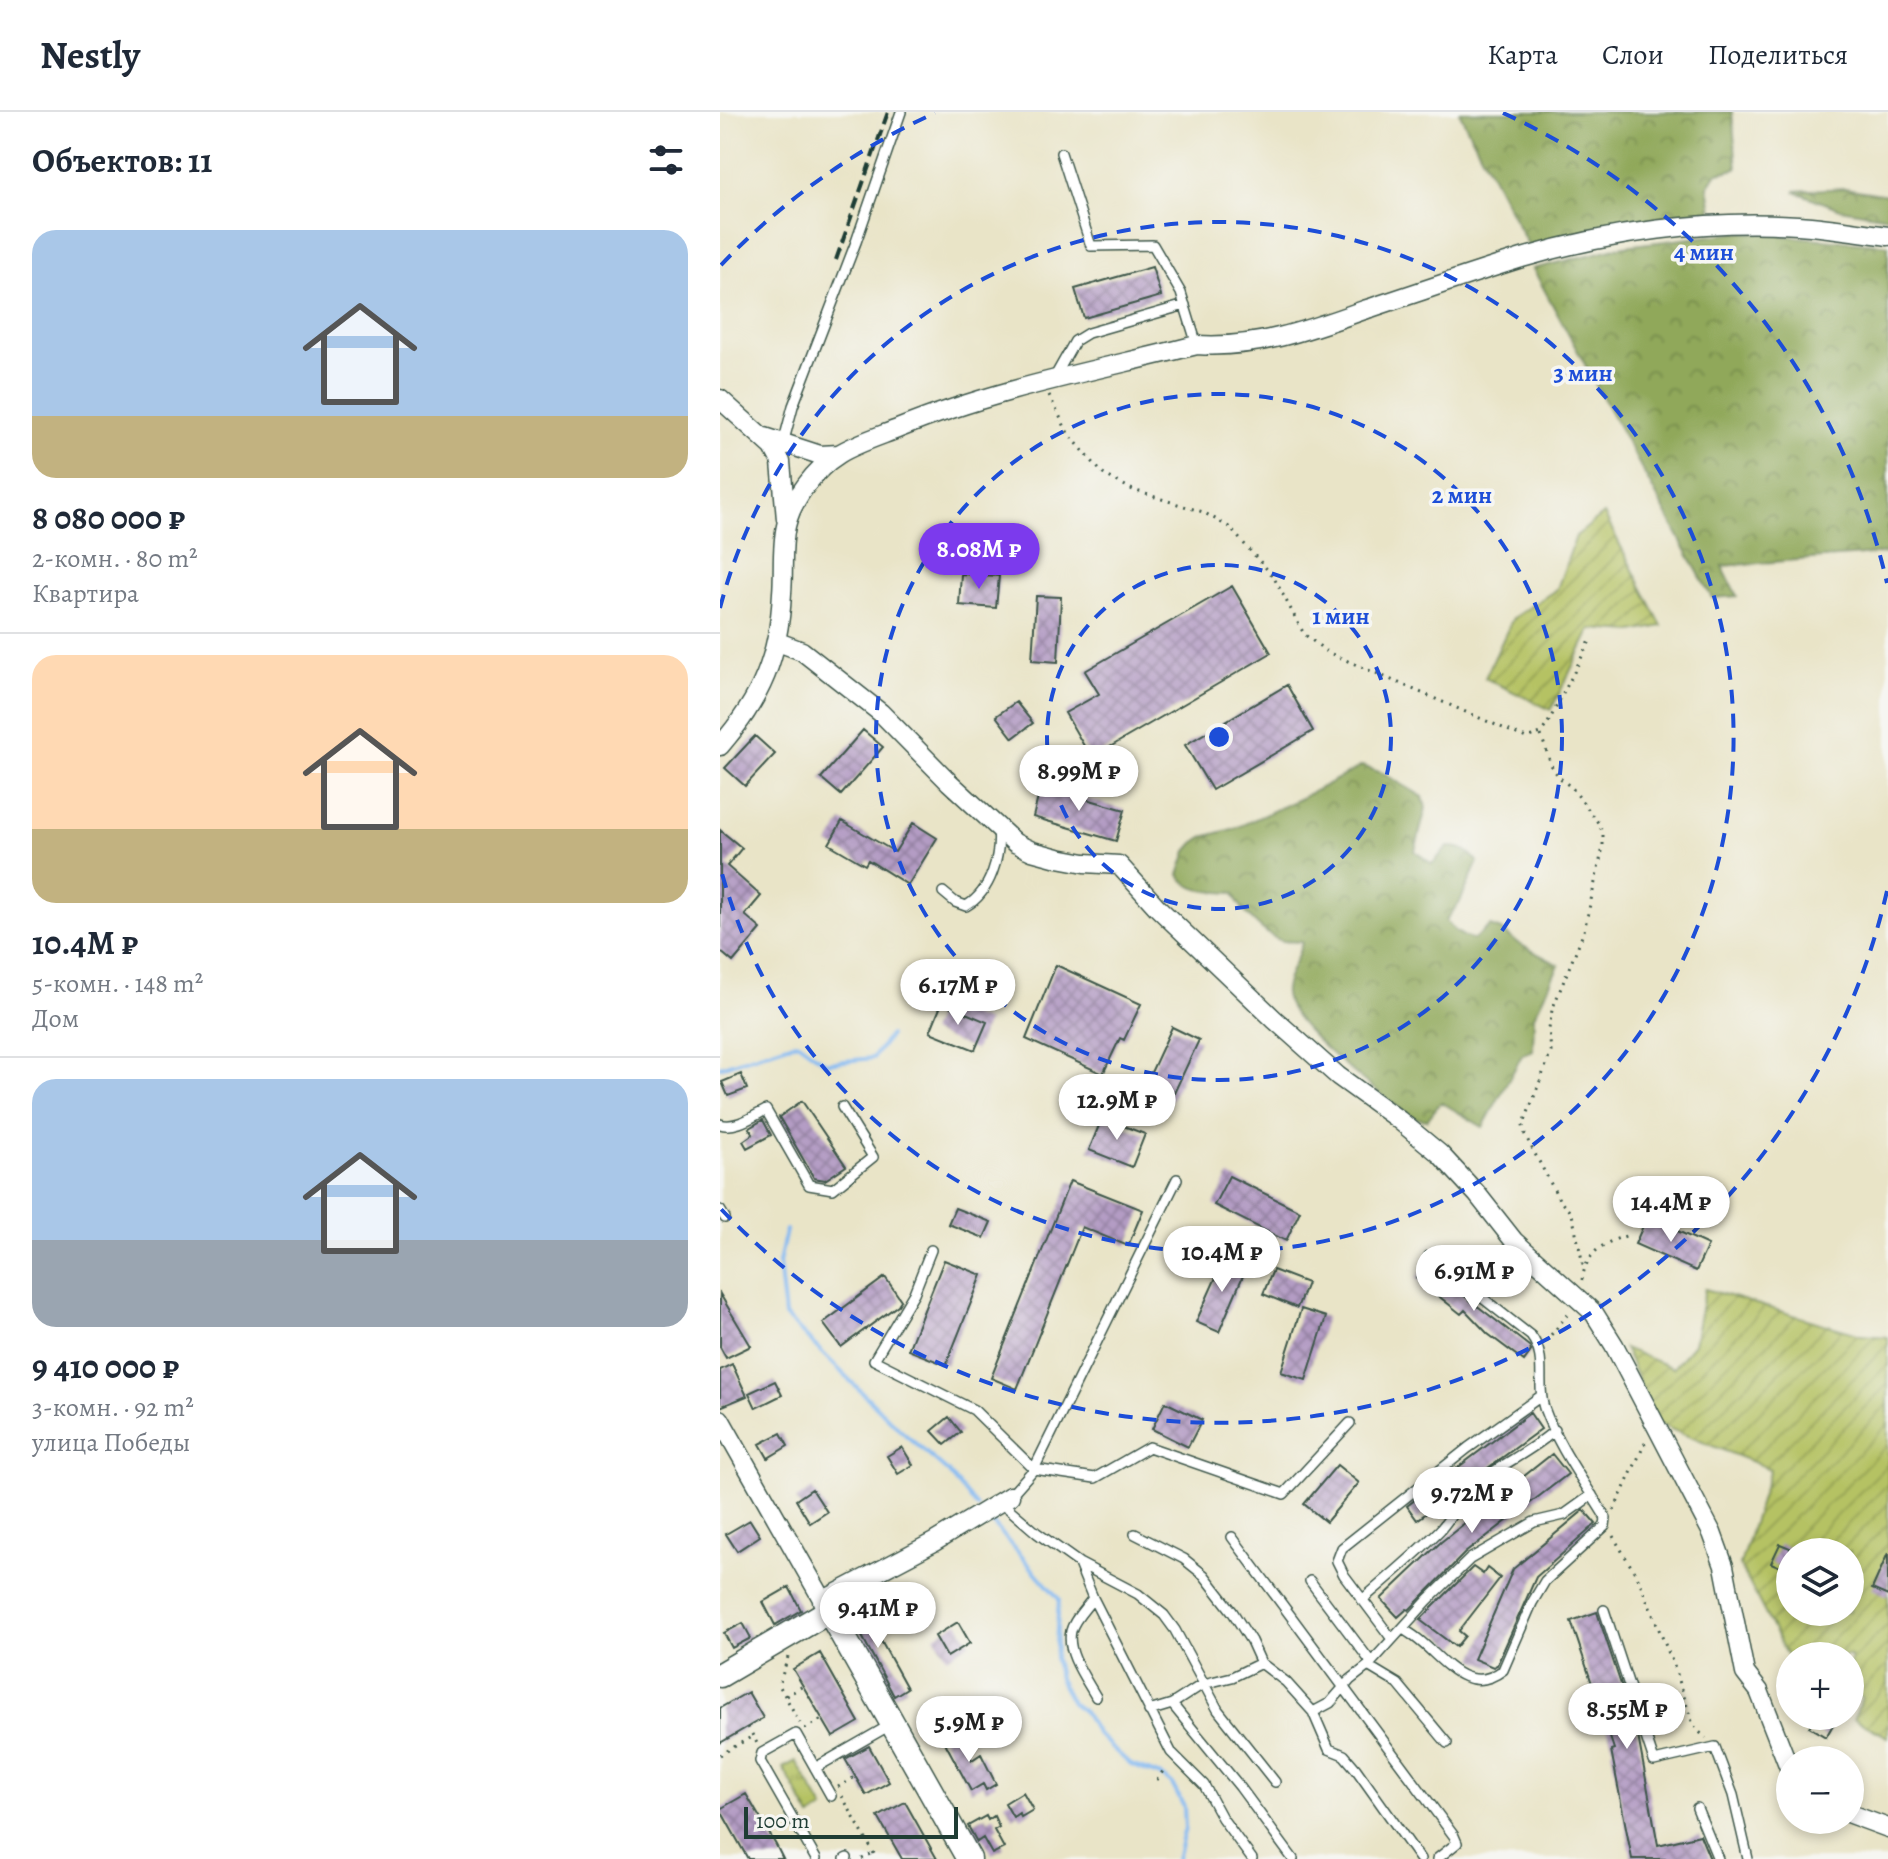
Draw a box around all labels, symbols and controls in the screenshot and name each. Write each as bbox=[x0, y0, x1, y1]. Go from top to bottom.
text: Nestly bbox=[40, 29, 140, 81]
text: Карта bbox=[1487, 36, 1558, 74]
text: Слои bbox=[1602, 36, 1664, 74]
text: Поделиться bbox=[1708, 36, 1848, 74]
text: Объектов: 11 bbox=[32, 137, 212, 184]
icon: filters bbox=[644, 138, 688, 182]
text: 4 мин bbox=[1674, 236, 1734, 268]
icon: home bbox=[288, 282, 432, 426]
text: 3 мин bbox=[1553, 357, 1613, 389]
text: 2 мин bbox=[1432, 479, 1492, 511]
text: 8 080 000 ₽ bbox=[32, 494, 185, 541]
pin: 8.08M ₽ bbox=[905, 523, 1053, 591]
text: 8.08M ₽ bbox=[937, 531, 1021, 566]
text: 2-комн. · 80 m² bbox=[32, 541, 198, 576]
text: Квартира bbox=[32, 576, 139, 611]
text: 1 мин bbox=[1312, 600, 1370, 632]
icon: home bbox=[288, 707, 432, 851]
centre of rings bbox=[1205, 723, 1233, 751]
pin: 8.99M ₽ bbox=[1005, 745, 1153, 813]
text: 8.99M ₽ bbox=[1037, 753, 1121, 788]
text: 10.4M ₽ bbox=[32, 919, 138, 966]
pin: 6.17M ₽ bbox=[884, 959, 1032, 1027]
text: 5-комн. · 148 m² bbox=[32, 966, 203, 1001]
text: 6.17M ₽ bbox=[918, 967, 998, 1002]
text: Дом bbox=[32, 1001, 79, 1036]
pin: 12.9M ₽ bbox=[1043, 1074, 1191, 1142]
text: 12.9M ₽ bbox=[1077, 1082, 1157, 1117]
icon: home bbox=[288, 1131, 432, 1275]
pin: 14.4M ₽ bbox=[1597, 1176, 1745, 1244]
text: 14.4M ₽ bbox=[1631, 1184, 1711, 1219]
pin: 10.4M ₽ bbox=[1148, 1226, 1296, 1294]
text: 10.4M ₽ bbox=[1181, 1234, 1263, 1269]
pin: 6.91M ₽ bbox=[1400, 1245, 1548, 1313]
text: 6.91M ₽ bbox=[1434, 1253, 1514, 1288]
text: 9 410 000 ₽ bbox=[32, 1343, 179, 1390]
text: 3-комн. · 92 m² bbox=[32, 1390, 194, 1425]
text: улица Победы bbox=[32, 1425, 190, 1460]
pin: 9.72M ₽ bbox=[1398, 1467, 1546, 1535]
text: 9.72M ₽ bbox=[1431, 1475, 1513, 1510]
map controls bbox=[1776, 1538, 1864, 1834]
button: layers bbox=[1776, 1538, 1864, 1626]
pin: 9.41M ₽ bbox=[804, 1582, 952, 1650]
text: 9.41M ₽ bbox=[838, 1590, 918, 1625]
button: + bbox=[1776, 1642, 1864, 1730]
pin: 8.55M ₽ bbox=[1553, 1683, 1701, 1751]
text: 8.55M ₽ bbox=[1586, 1691, 1668, 1726]
pin: 5.9M ₽ bbox=[904, 1696, 1034, 1764]
text: 5.9M ₽ bbox=[934, 1704, 1004, 1739]
button: − bbox=[1776, 1746, 1864, 1834]
scale bar bbox=[744, 1803, 958, 1839]
text: 100 m bbox=[756, 1806, 810, 1836]

